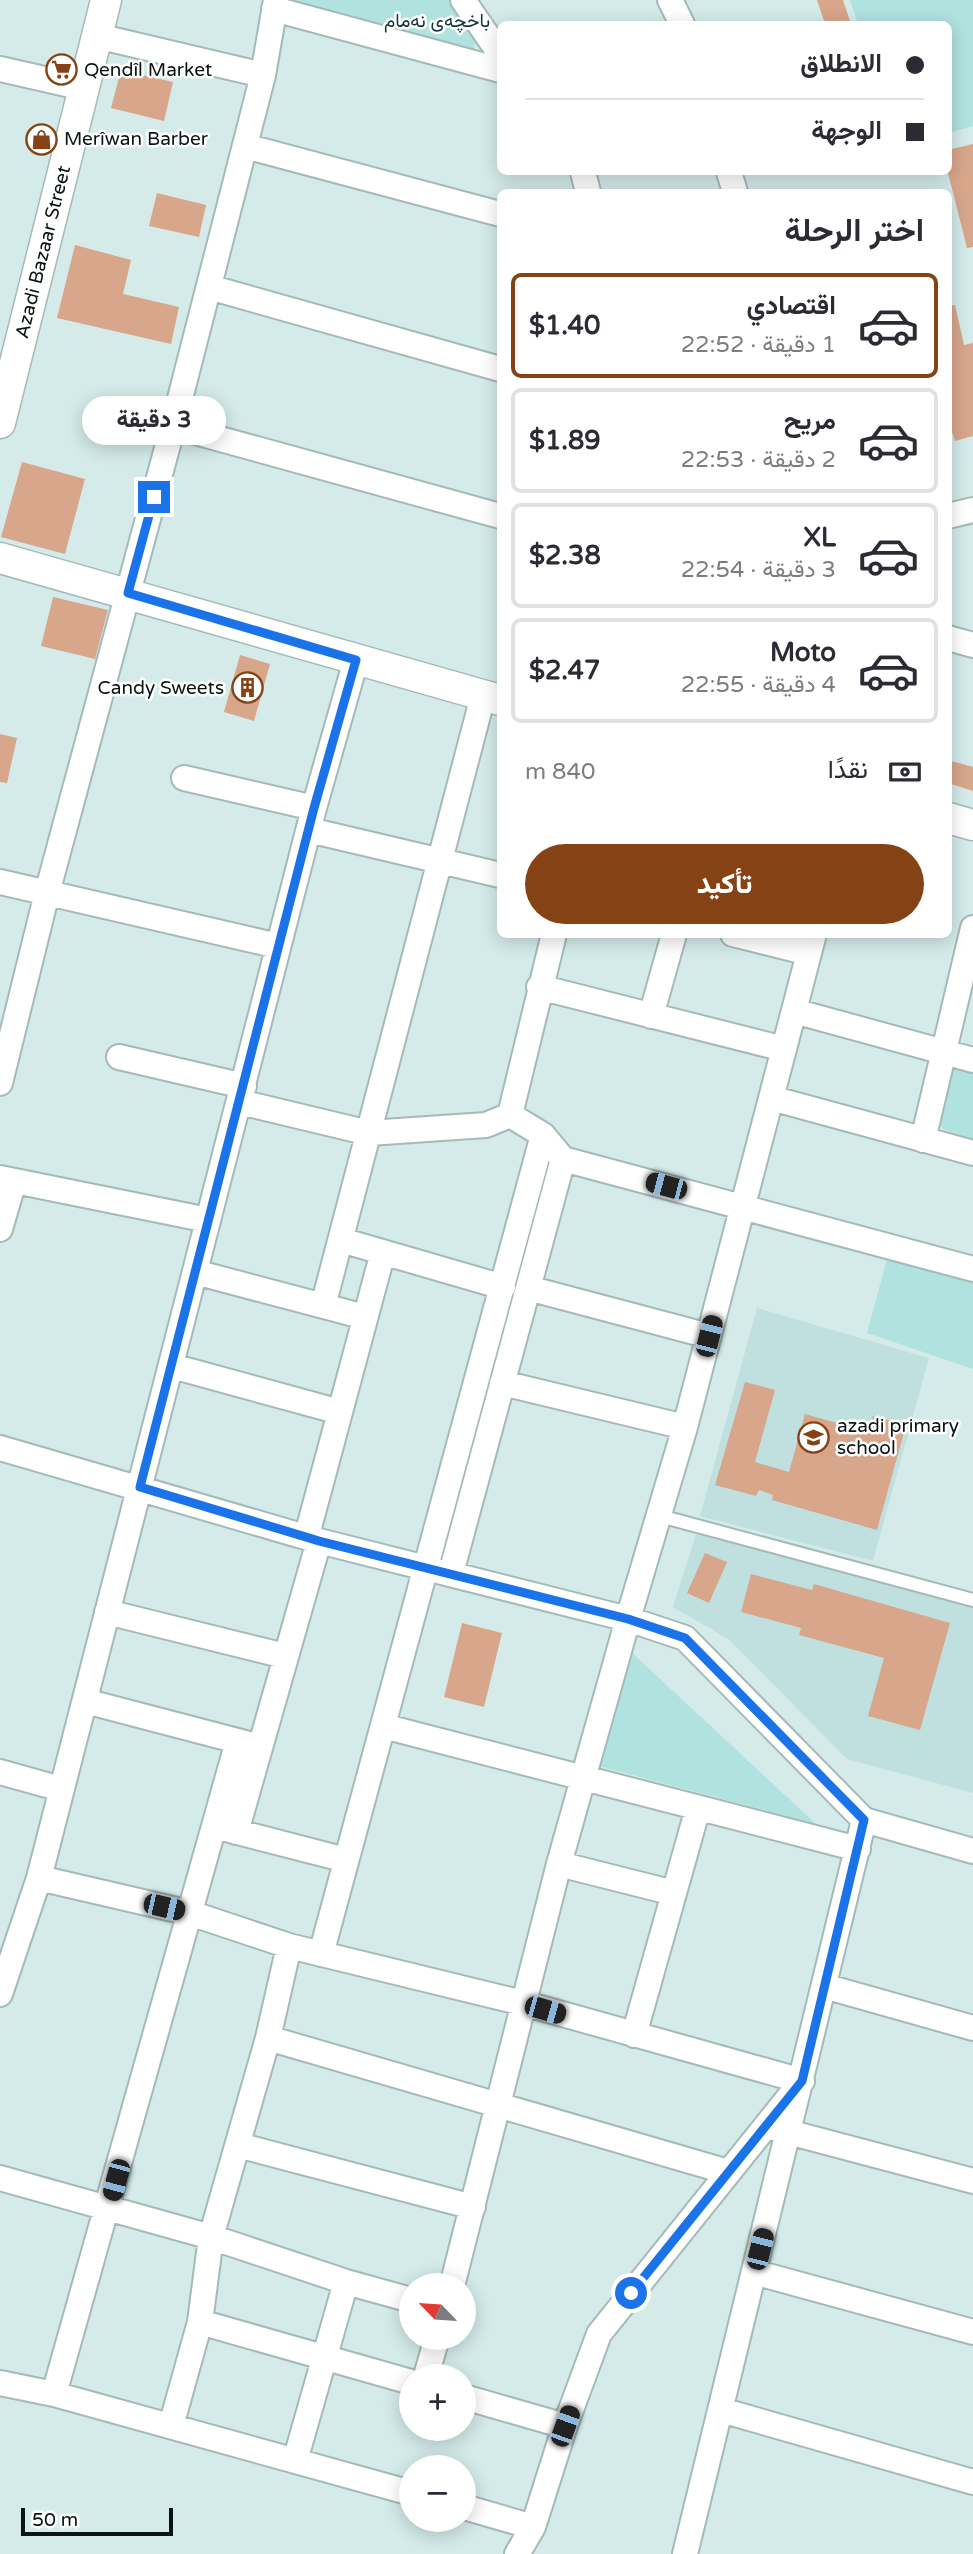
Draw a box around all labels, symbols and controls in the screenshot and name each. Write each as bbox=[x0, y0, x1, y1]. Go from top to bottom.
park label: باخچەی نەمام bbox=[384, 10, 490, 34]
text: الانطلاق bbox=[800, 48, 882, 79]
supermarket icon: Qendîl Market bbox=[44, 53, 78, 87]
place label: Qendîl Market bbox=[84, 59, 212, 81]
text: الوجهة bbox=[811, 115, 882, 146]
shop icon: Merîwan Barber bbox=[24, 122, 58, 156]
place label: Merîwan Barber bbox=[64, 128, 209, 150]
street label: Azadi Bazaar Street bbox=[11, 163, 75, 341]
text: اختر الرحلة bbox=[784, 212, 924, 250]
text: اقتصادي bbox=[747, 290, 836, 321]
icon: car bbox=[857, 294, 920, 357]
text: $1.40 bbox=[529, 310, 600, 341]
text: 1 دقيقة · 22:52 bbox=[681, 331, 836, 359]
callout: 3 دقيقة bbox=[82, 396, 226, 444]
text: مريح bbox=[784, 405, 836, 436]
text: 3 دقيقة bbox=[117, 406, 191, 434]
icon: car bbox=[857, 409, 920, 472]
text: $1.89 bbox=[529, 425, 601, 456]
text: 2 دقيقة · 22:53 bbox=[681, 446, 836, 474]
route end bbox=[138, 481, 170, 513]
text: XL bbox=[804, 522, 836, 553]
icon: car bbox=[857, 524, 920, 587]
text: $2.38 bbox=[529, 540, 601, 571]
text: 3 دقيقة · 22:54 bbox=[681, 556, 836, 584]
text: Moto bbox=[770, 637, 836, 668]
icon: car bbox=[857, 639, 920, 702]
text: $2.47 bbox=[529, 655, 600, 686]
building icon: Candy Sweets bbox=[230, 671, 264, 705]
text: 4 دقيقة · 22:55 bbox=[681, 671, 836, 699]
place label: Candy Sweets bbox=[98, 677, 224, 699]
icon: cash bbox=[886, 753, 924, 791]
text: نقدًا bbox=[828, 754, 868, 785]
text: 840 m bbox=[525, 758, 595, 786]
button: تأكيد bbox=[525, 844, 924, 924]
car bbox=[643, 1170, 690, 1202]
car bbox=[694, 1313, 725, 1359]
place label: azadi primary school bbox=[837, 1415, 959, 1459]
school or university icon: azadi primary school bbox=[797, 1420, 831, 1454]
car bbox=[142, 1892, 187, 1922]
car bbox=[522, 1994, 569, 2026]
car bbox=[101, 2157, 132, 2203]
car bbox=[745, 2226, 776, 2272]
north arrow bbox=[399, 2273, 476, 2350]
map controls bbox=[399, 2273, 476, 2532]
route start bbox=[615, 2277, 647, 2309]
button: + bbox=[399, 2364, 476, 2441]
car bbox=[548, 2403, 583, 2449]
button: − bbox=[399, 2455, 476, 2532]
scale bar bbox=[21, 2505, 173, 2537]
text: 50 m bbox=[32, 2509, 78, 2531]

